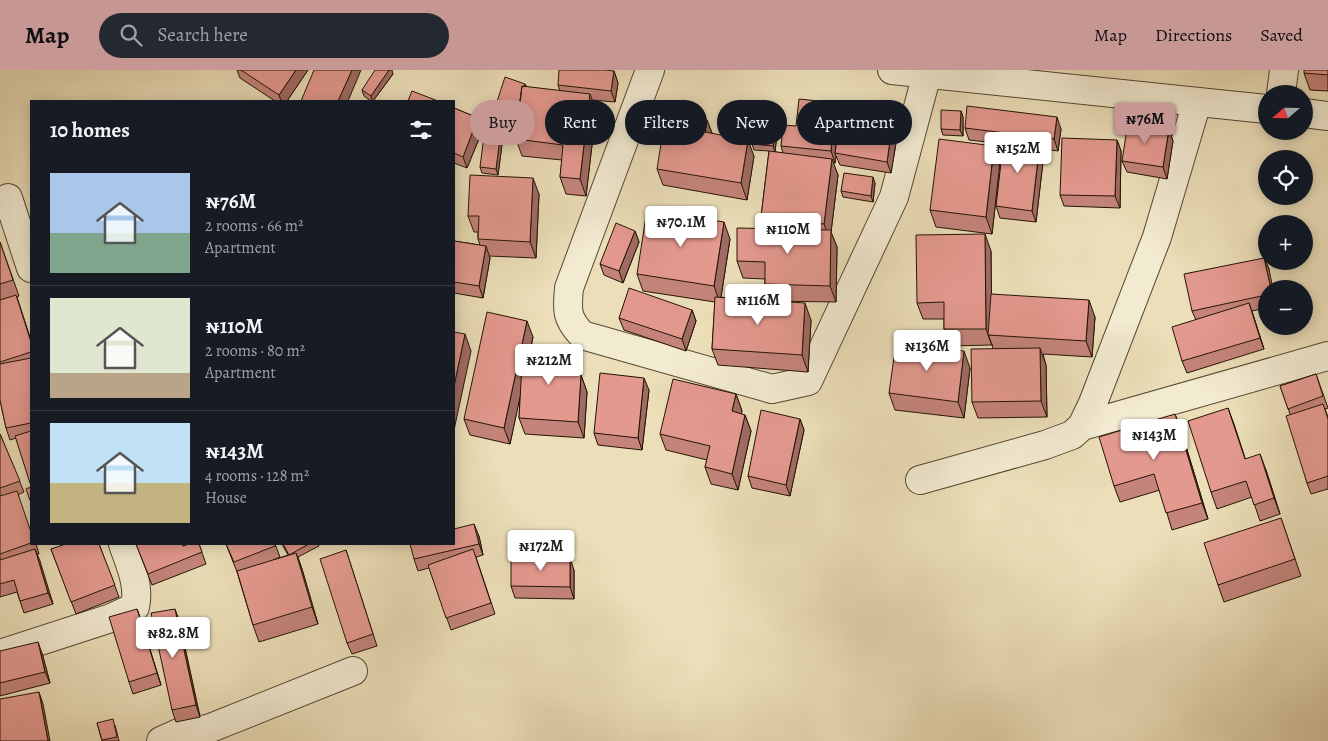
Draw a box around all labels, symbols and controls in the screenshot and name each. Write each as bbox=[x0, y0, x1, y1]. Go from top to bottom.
search box bbox=[99, 13, 449, 58]
text: Map bbox=[25, 19, 69, 51]
icon: search bbox=[117, 21, 145, 49]
text: Search here bbox=[157, 22, 248, 48]
text: Map bbox=[1094, 23, 1127, 47]
text: Directions bbox=[1155, 23, 1232, 47]
text: Saved bbox=[1260, 23, 1303, 47]
north arrow bbox=[1258, 85, 1312, 140]
map controls bbox=[1258, 85, 1313, 335]
chip: Buy bbox=[470, 100, 535, 145]
chip: Rent bbox=[545, 100, 615, 145]
chip: Filters bbox=[625, 100, 707, 145]
chip: New bbox=[717, 100, 787, 145]
chip: Apartment bbox=[797, 100, 912, 145]
pin: ₦76M bbox=[1115, 102, 1175, 145]
text: ₦76M bbox=[1125, 108, 1165, 130]
text: 10 homes bbox=[50, 116, 130, 144]
icon: filters bbox=[407, 116, 435, 144]
pin: ₦152M bbox=[983, 132, 1053, 174]
text: ₦152M bbox=[995, 137, 1041, 159]
button: locate bbox=[1258, 150, 1313, 205]
text: ₦76M bbox=[205, 187, 256, 215]
icon: home bbox=[90, 193, 150, 253]
pin: ₦70.1M bbox=[640, 206, 722, 248]
text: ₦70.1M bbox=[656, 211, 706, 233]
pin: ₦110M bbox=[753, 212, 823, 255]
text: 2 rooms · 66 m² bbox=[205, 215, 303, 237]
button: + bbox=[1258, 215, 1313, 270]
text: ₦110M bbox=[766, 218, 810, 240]
text: Apartment bbox=[205, 237, 276, 259]
button: − bbox=[1258, 280, 1313, 335]
pin: ₦116M bbox=[723, 284, 793, 326]
text: ₦116M bbox=[736, 289, 780, 311]
text: ₦110M bbox=[205, 312, 263, 340]
icon: home bbox=[90, 318, 150, 378]
pin: ₦136M bbox=[892, 330, 962, 372]
text: ₦136M bbox=[905, 335, 949, 357]
text: 2 rooms · 80 m² bbox=[205, 340, 305, 362]
pin: ₦212M bbox=[514, 344, 584, 386]
text: ₦212M bbox=[526, 349, 572, 371]
text: Apartment bbox=[205, 362, 276, 384]
pin: ₦143M bbox=[1119, 418, 1189, 461]
text: ₦143M bbox=[1132, 424, 1176, 446]
text: ₦143M bbox=[205, 437, 264, 465]
icon: home bbox=[90, 443, 150, 503]
text: 4 rooms · 128 m² bbox=[205, 465, 309, 487]
text: House bbox=[205, 487, 247, 509]
pin: ₦172M bbox=[506, 530, 576, 572]
text: ₦172M bbox=[518, 535, 564, 557]
pin: ₦82.8M bbox=[132, 616, 214, 659]
text: ₦82.8M bbox=[147, 622, 199, 644]

